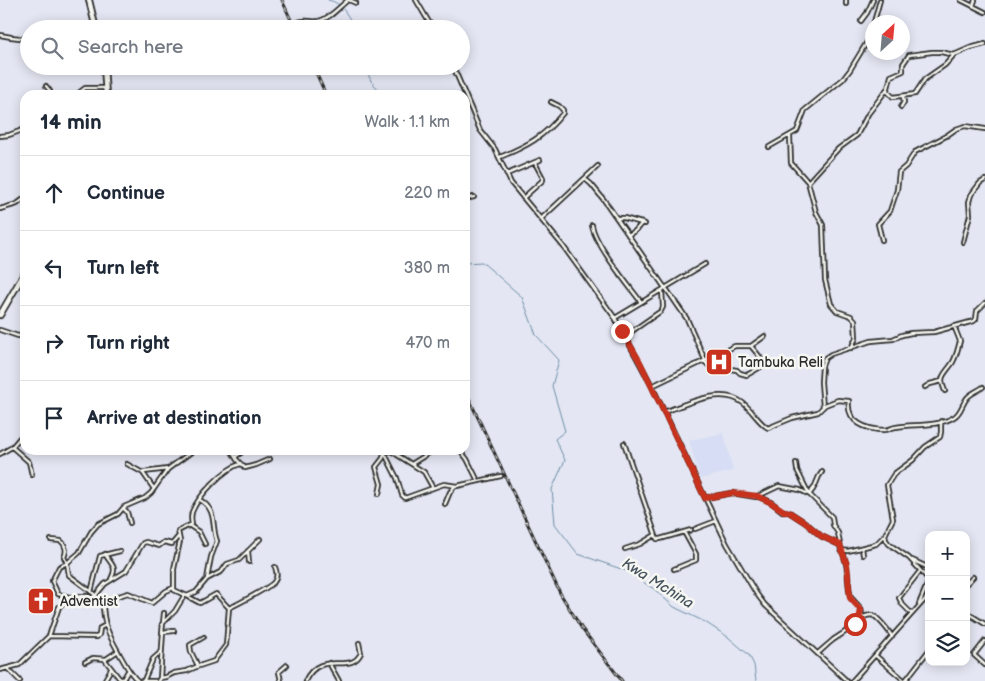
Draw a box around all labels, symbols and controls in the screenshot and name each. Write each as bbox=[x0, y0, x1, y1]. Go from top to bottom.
north arrow bbox=[865, 15, 910, 60]
search box bbox=[20, 20, 470, 75]
icon: search bbox=[38, 34, 66, 62]
text: Search here bbox=[78, 36, 183, 59]
text: 14 min bbox=[40, 110, 102, 135]
text: Walk · 1.1 km bbox=[365, 113, 450, 132]
icon: ahead bbox=[40, 179, 68, 207]
text: Continue bbox=[87, 182, 165, 205]
text: 220 m bbox=[404, 184, 450, 203]
icon: left bbox=[40, 254, 68, 282]
text: Turn left bbox=[87, 257, 159, 280]
text: 380 m bbox=[404, 259, 450, 278]
route end bbox=[611, 320, 634, 343]
icon: right bbox=[40, 329, 68, 357]
text: Turn right bbox=[87, 332, 170, 355]
text: 470 m bbox=[405, 334, 450, 353]
hospital icon: Tambuka Reli bbox=[704, 347, 734, 377]
place label: Tambuka Reli bbox=[738, 354, 823, 371]
icon: arrive bbox=[40, 404, 68, 432]
text: Arrive at destination bbox=[87, 407, 262, 430]
map controls bbox=[925, 531, 970, 666]
button: + bbox=[925, 531, 970, 576]
water label: Kwa Mchina bbox=[618, 554, 697, 613]
button: − bbox=[925, 576, 970, 621]
church icon: Adventist bbox=[26, 586, 56, 616]
place label: Adventist bbox=[60, 593, 119, 610]
route start bbox=[844, 613, 867, 636]
button: layers bbox=[925, 621, 970, 666]

